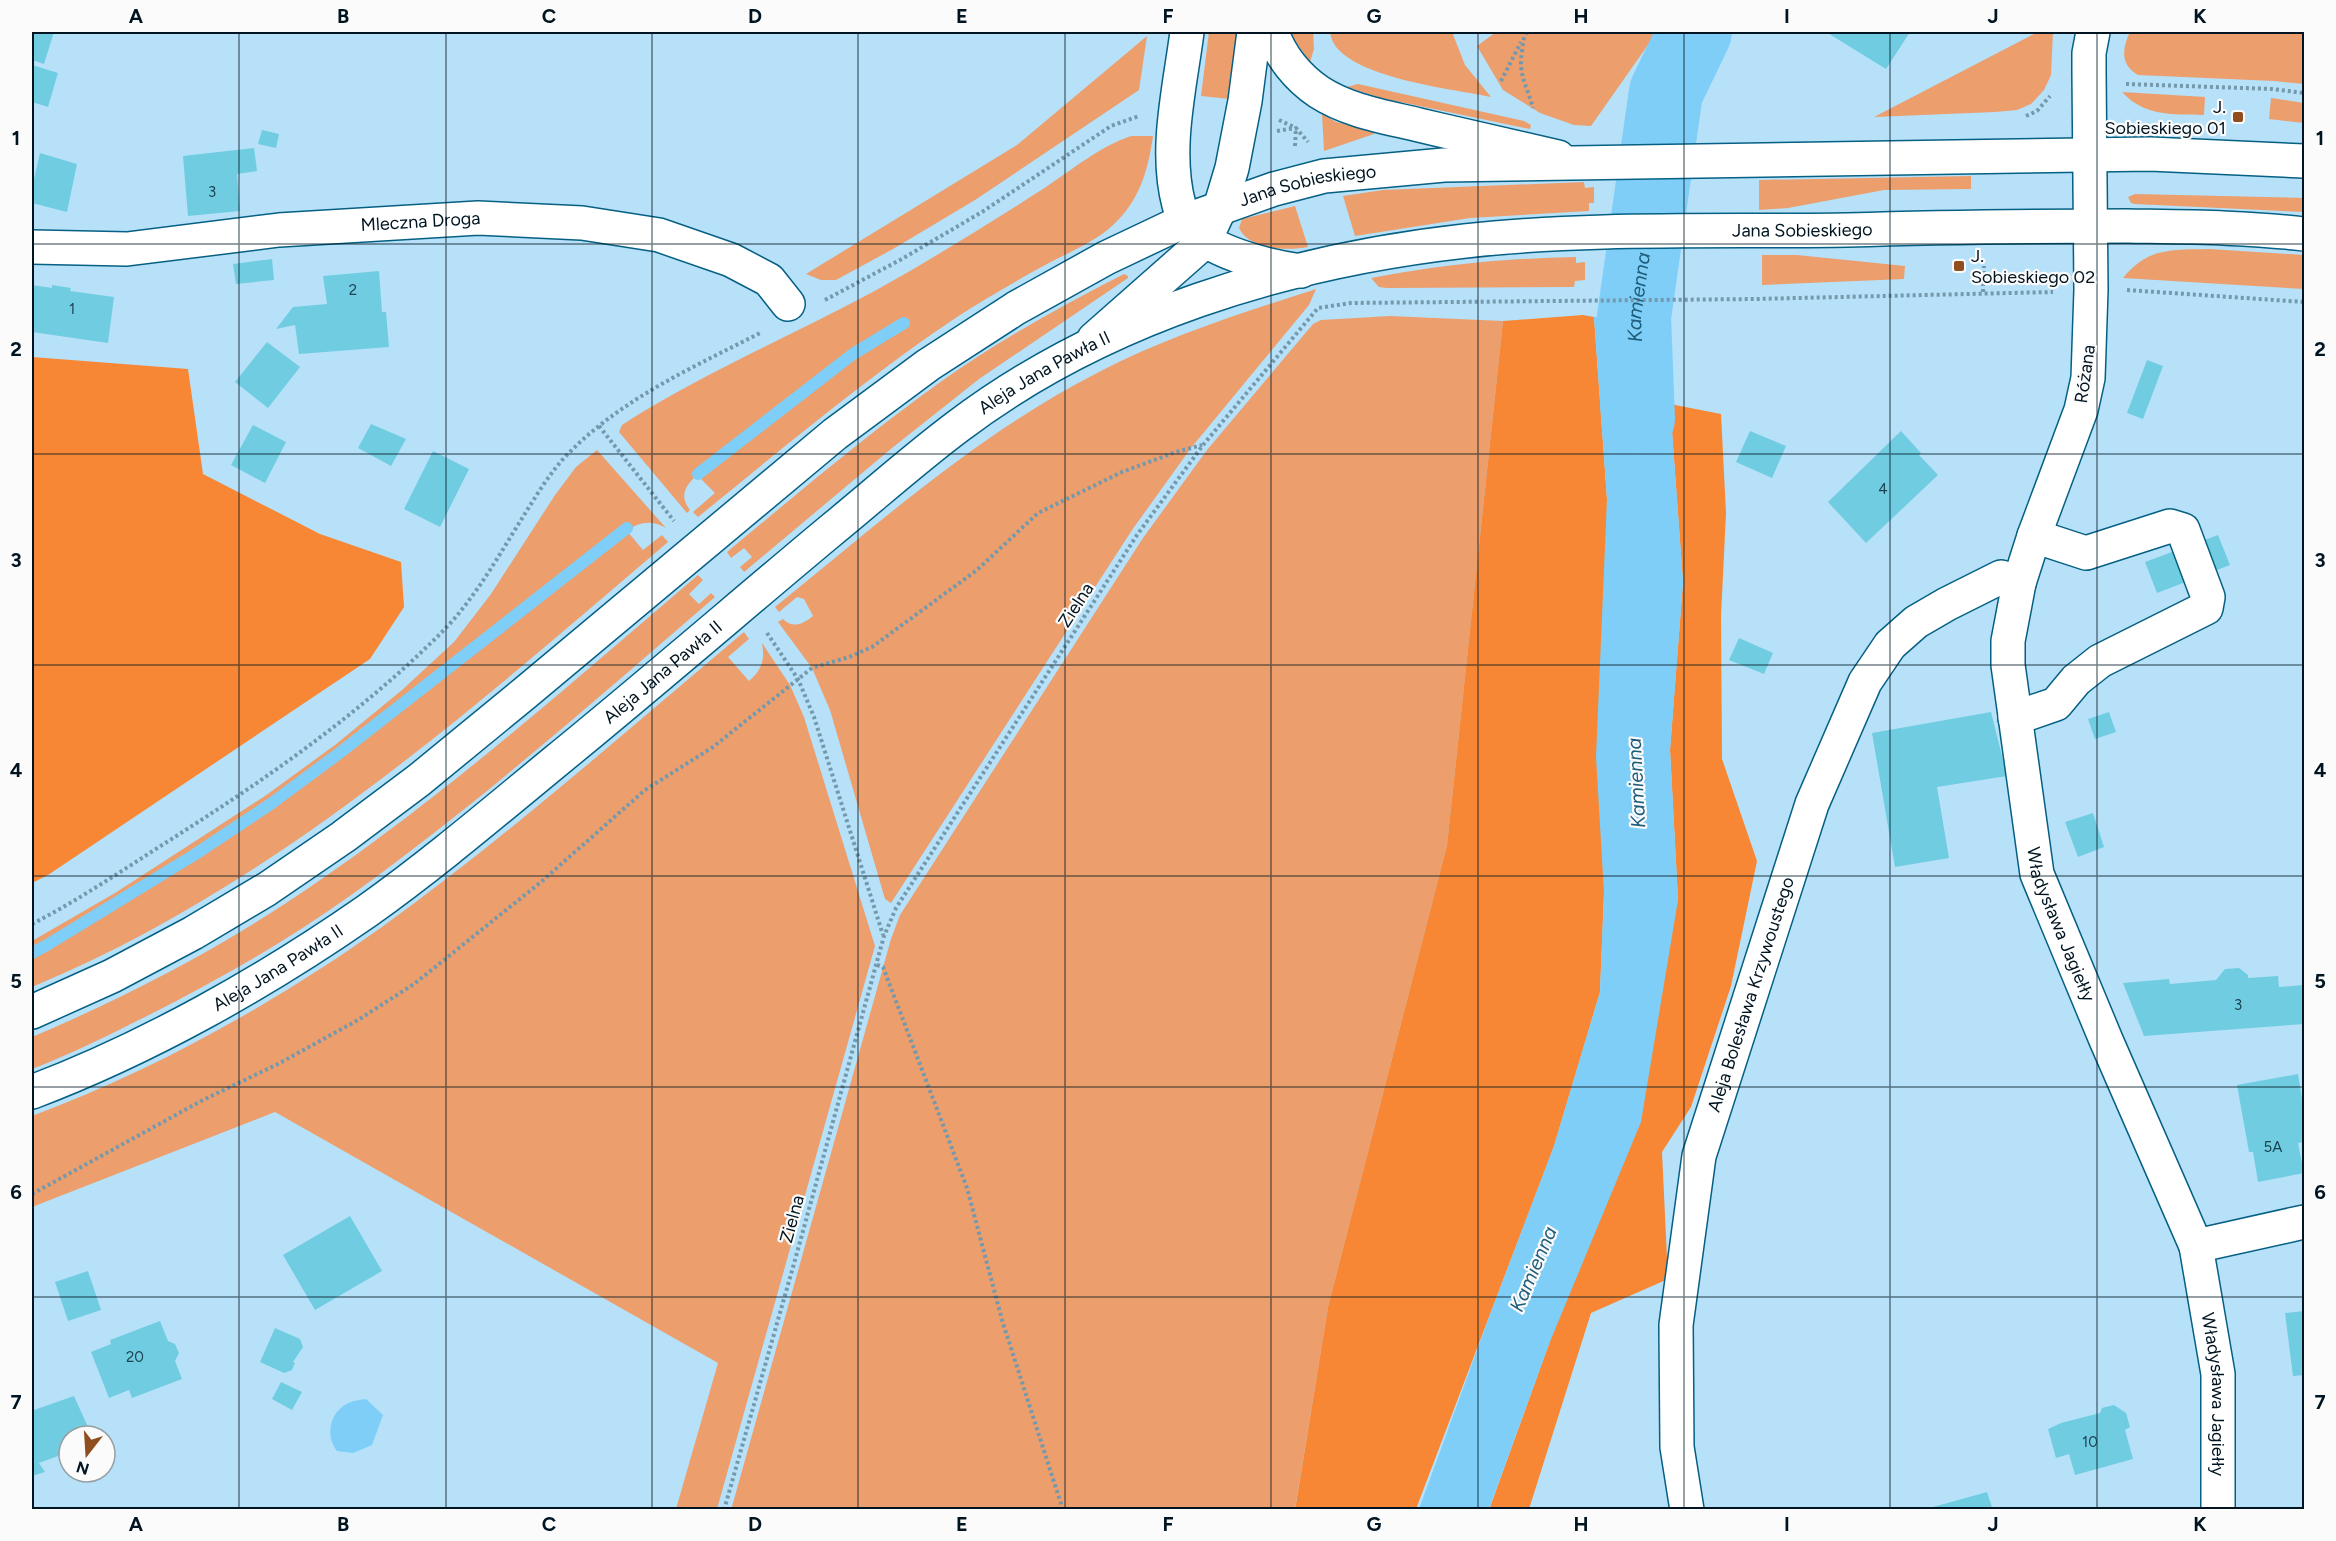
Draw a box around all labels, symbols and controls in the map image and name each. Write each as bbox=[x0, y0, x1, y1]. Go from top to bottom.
text: A bbox=[129, 4, 144, 28]
text: B bbox=[337, 4, 349, 28]
text: C bbox=[542, 4, 556, 28]
text: D bbox=[748, 4, 762, 28]
text: E bbox=[956, 4, 968, 28]
text: F bbox=[1162, 4, 1174, 28]
text: G bbox=[1367, 4, 1382, 28]
text: H bbox=[1574, 4, 1589, 28]
text: I bbox=[1784, 4, 1790, 28]
text: J bbox=[1987, 4, 1999, 28]
text: K bbox=[2193, 4, 2207, 28]
place label: J. Sobieskiego 01 bbox=[2104, 96, 2226, 139]
marker: J. Sobieskiego 01 bbox=[2231, 110, 2245, 124]
text: 1 bbox=[12, 126, 20, 150]
text: 1 bbox=[2316, 126, 2324, 150]
street label: Jana Sobieskiego bbox=[1236, 160, 1377, 212]
house number: 3 bbox=[208, 183, 216, 201]
street label: Mleczna Droga bbox=[360, 207, 481, 236]
street label: Jana Sobieskiego bbox=[1732, 218, 1873, 242]
place label: J. Sobieskiego 02 bbox=[1971, 245, 2095, 288]
water label: Kamienna bbox=[1622, 251, 1655, 343]
marker: J. Sobieskiego 02 bbox=[1952, 259, 1966, 273]
house number: 2 bbox=[349, 281, 357, 299]
house number: 1 bbox=[69, 300, 75, 318]
street label: Aleja Jana Pawła II bbox=[974, 326, 1114, 419]
text: 2 bbox=[10, 337, 22, 361]
text: 2 bbox=[2314, 337, 2326, 361]
street label: Różana bbox=[2070, 343, 2100, 405]
house number: 4 bbox=[1878, 480, 1888, 498]
text: 3 bbox=[10, 548, 22, 572]
text: 3 bbox=[2314, 548, 2326, 572]
street label: Zielna bbox=[1054, 579, 1098, 631]
street label: Aleja Jana Pawła II bbox=[599, 616, 727, 728]
water label: Kamienna bbox=[1622, 737, 1650, 829]
text: 4 bbox=[10, 758, 23, 782]
text: 4 bbox=[2314, 758, 2327, 782]
street label: Władysława Jagiełły bbox=[2022, 846, 2100, 1005]
street label: Aleja Bolesława Krzywoustego bbox=[1703, 874, 1799, 1115]
street label: Aleja Jana Pawła II bbox=[209, 920, 347, 1016]
text: 5 bbox=[10, 969, 22, 993]
text: 5 bbox=[2314, 969, 2326, 993]
house number: 3 bbox=[2234, 996, 2242, 1014]
house number: 5A bbox=[2264, 1138, 2282, 1156]
text: 6 bbox=[10, 1180, 22, 1204]
text: 6 bbox=[2314, 1180, 2326, 1204]
street label: Zielna bbox=[775, 1193, 809, 1245]
water label: Kamienna bbox=[1504, 1222, 1562, 1315]
street label: Władysława Jagiełły bbox=[2197, 1311, 2229, 1477]
house number: 20 bbox=[126, 1348, 144, 1366]
text: 7 bbox=[10, 1390, 22, 1414]
text: 7 bbox=[2314, 1390, 2326, 1414]
north arrow bbox=[57, 1424, 117, 1484]
house number: 10 bbox=[2082, 1433, 2098, 1451]
text: N bbox=[74, 1457, 91, 1479]
text: A bbox=[129, 1512, 144, 1536]
text: B bbox=[337, 1512, 349, 1536]
text: C bbox=[542, 1512, 556, 1536]
text: D bbox=[748, 1512, 762, 1536]
text: E bbox=[956, 1512, 968, 1536]
text: F bbox=[1162, 1512, 1174, 1536]
text: G bbox=[1367, 1512, 1382, 1536]
text: H bbox=[1574, 1512, 1589, 1536]
text: I bbox=[1784, 1512, 1790, 1536]
text: J bbox=[1987, 1512, 1999, 1536]
text: K bbox=[2193, 1512, 2207, 1536]

